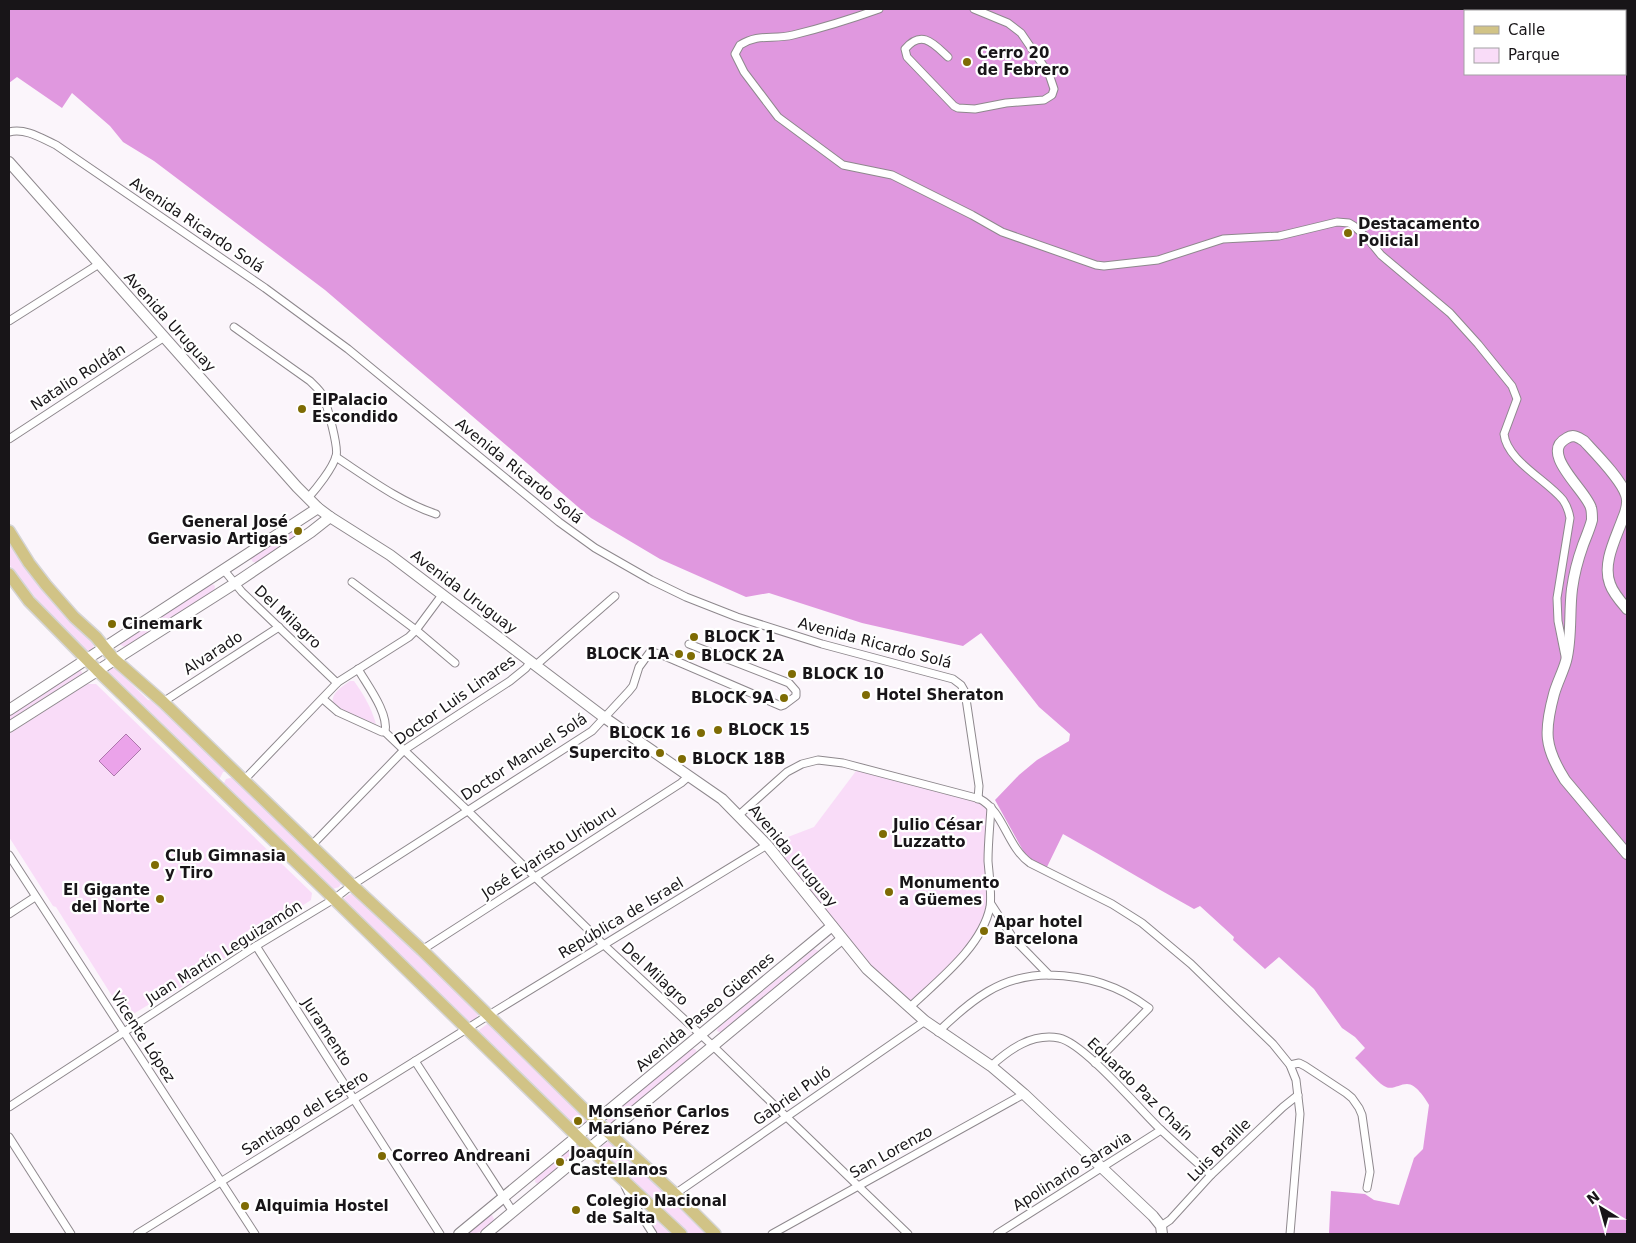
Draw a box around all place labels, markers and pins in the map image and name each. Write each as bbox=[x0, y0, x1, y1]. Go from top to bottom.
place label: Cerro 20 de Febrero bbox=[977, 44, 1069, 79]
marker: Cerro 20 de Febrero bbox=[961, 56, 973, 68]
place label: Destacamento Policial bbox=[1358, 215, 1480, 250]
marker: Destacamento Policial bbox=[1342, 227, 1354, 239]
place label: ElPalacio Escondido bbox=[312, 391, 398, 426]
marker: ElPalacio Escondido bbox=[296, 403, 308, 415]
place label: General José Gervasio Artigas bbox=[148, 513, 288, 548]
marker: General José Gervasio Artigas bbox=[292, 525, 304, 537]
place label: Cinemark bbox=[122, 615, 203, 633]
marker: Cinemark bbox=[106, 618, 118, 630]
place label: BLOCK 1 bbox=[704, 628, 776, 646]
marker: BLOCK 1 bbox=[688, 631, 700, 643]
place label: BLOCK 1A bbox=[586, 645, 669, 663]
place label: BLOCK 2A bbox=[701, 647, 784, 665]
marker: BLOCK 1A bbox=[673, 648, 685, 660]
marker: BLOCK 2A bbox=[685, 650, 697, 662]
place label: BLOCK 10 bbox=[802, 665, 884, 683]
marker: BLOCK 10 bbox=[786, 668, 798, 680]
place label: Hotel Sheraton bbox=[876, 686, 1004, 704]
place label: BLOCK 9A bbox=[691, 689, 774, 707]
marker: Hotel Sheraton bbox=[860, 689, 872, 701]
marker: BLOCK 9A bbox=[778, 692, 790, 704]
place label: BLOCK 15 bbox=[728, 721, 810, 739]
place label: BLOCK 16 bbox=[609, 724, 691, 742]
marker: BLOCK 15 bbox=[712, 724, 724, 736]
marker: BLOCK 16 bbox=[695, 727, 707, 739]
place label: Supercito bbox=[569, 744, 650, 762]
marker: Supercito bbox=[654, 747, 666, 759]
place label: BLOCK 18B bbox=[692, 750, 785, 768]
marker: BLOCK 18B bbox=[676, 753, 688, 765]
place label: Julio César Luzzatto bbox=[892, 816, 983, 851]
marker: Julio César Luzzatto bbox=[877, 828, 889, 840]
place label: Club Gimnasia y Tiro bbox=[165, 847, 286, 882]
marker: Club Gimnasia y Tiro bbox=[149, 859, 161, 871]
place label: Monumento a Güemes bbox=[899, 874, 1000, 909]
place label: El Gigante del Norte bbox=[63, 881, 150, 916]
marker: Monumento a Güemes bbox=[883, 886, 895, 898]
marker: El Gigante del Norte bbox=[154, 893, 166, 905]
place label: Apar hotel Barcelona bbox=[994, 913, 1083, 948]
marker: Apar hotel Barcelona bbox=[978, 925, 990, 937]
place label: Monseñor Carlos Mariano Pérez bbox=[588, 1103, 730, 1138]
marker: Monseñor Carlos Mariano Pérez bbox=[572, 1115, 584, 1127]
place label: Joaquín Castellanos bbox=[569, 1144, 668, 1179]
place label: Correo Andreani bbox=[392, 1147, 530, 1165]
marker: Correo Andreani bbox=[376, 1150, 388, 1162]
marker: Joaquín Castellanos bbox=[554, 1156, 566, 1168]
place label: Colegio Nacional de Salta bbox=[586, 1192, 727, 1227]
place label: Alquimia Hostel bbox=[255, 1197, 389, 1215]
marker: Alquimia Hostel bbox=[239, 1200, 251, 1212]
marker: Colegio Nacional de Salta bbox=[570, 1204, 582, 1216]

